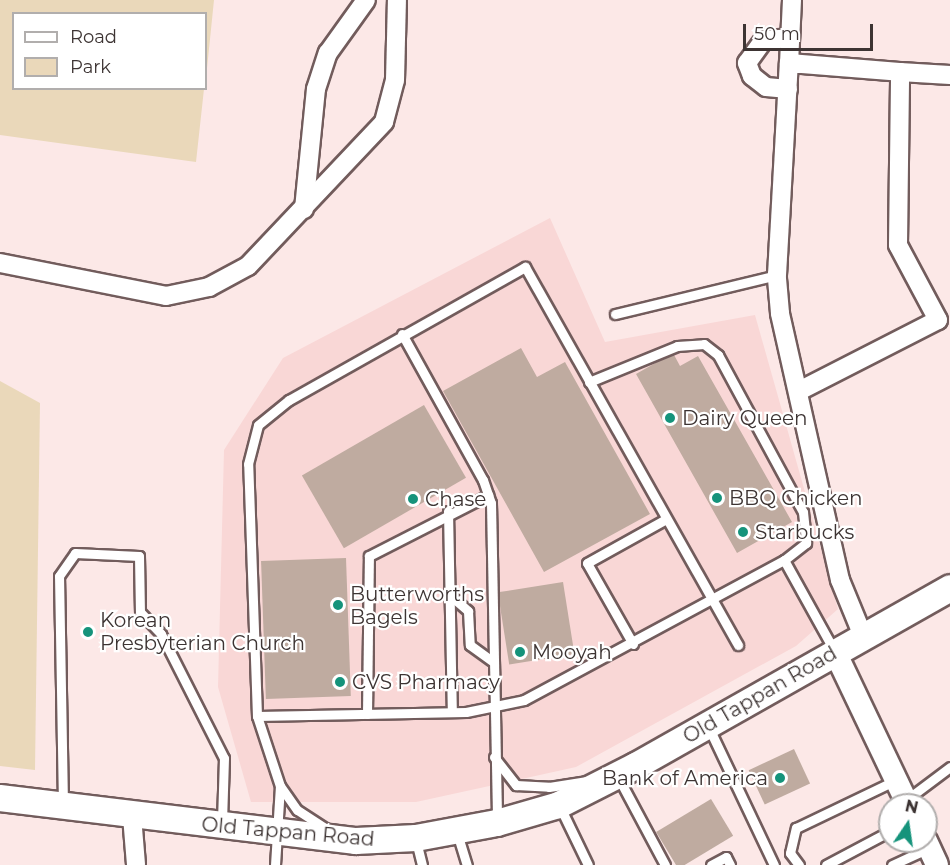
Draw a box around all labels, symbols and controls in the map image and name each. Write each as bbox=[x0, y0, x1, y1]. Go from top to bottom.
legend bbox=[12, 12, 207, 90]
scale bar bbox=[746, 12, 876, 50]
text: 50 m bbox=[754, 23, 800, 45]
text: Road bbox=[70, 26, 117, 48]
text: Park bbox=[70, 56, 111, 78]
place label: Dairy Queen bbox=[682, 406, 808, 430]
marker: Dairy Queen bbox=[663, 411, 677, 425]
place label: BBQ Chicken bbox=[729, 486, 863, 510]
place label: Chase bbox=[425, 487, 486, 511]
marker: BBQ Chicken bbox=[710, 491, 724, 505]
marker: Chase bbox=[406, 492, 420, 506]
place label: Starbucks bbox=[755, 520, 854, 544]
marker: Starbucks bbox=[736, 525, 750, 539]
place label: Butterworths Bagels bbox=[350, 582, 484, 629]
marker: Butterworths Bagels bbox=[331, 598, 345, 612]
place label: Korean Presbyterian Church bbox=[100, 608, 305, 655]
marker: Korean Presbyterian Church bbox=[81, 625, 95, 639]
place label: Mooyah bbox=[532, 640, 612, 664]
street label: Old Tappan Road bbox=[679, 641, 841, 749]
marker: Mooyah bbox=[513, 645, 527, 659]
place label: CVS Pharmacy bbox=[352, 670, 500, 694]
marker: CVS Pharmacy bbox=[333, 675, 347, 689]
place label: Bank of America bbox=[602, 766, 768, 790]
marker: Bank of America bbox=[773, 771, 787, 785]
north arrow bbox=[878, 793, 938, 853]
text: N bbox=[903, 796, 920, 818]
street label: Old Tappan Road bbox=[201, 812, 375, 852]

